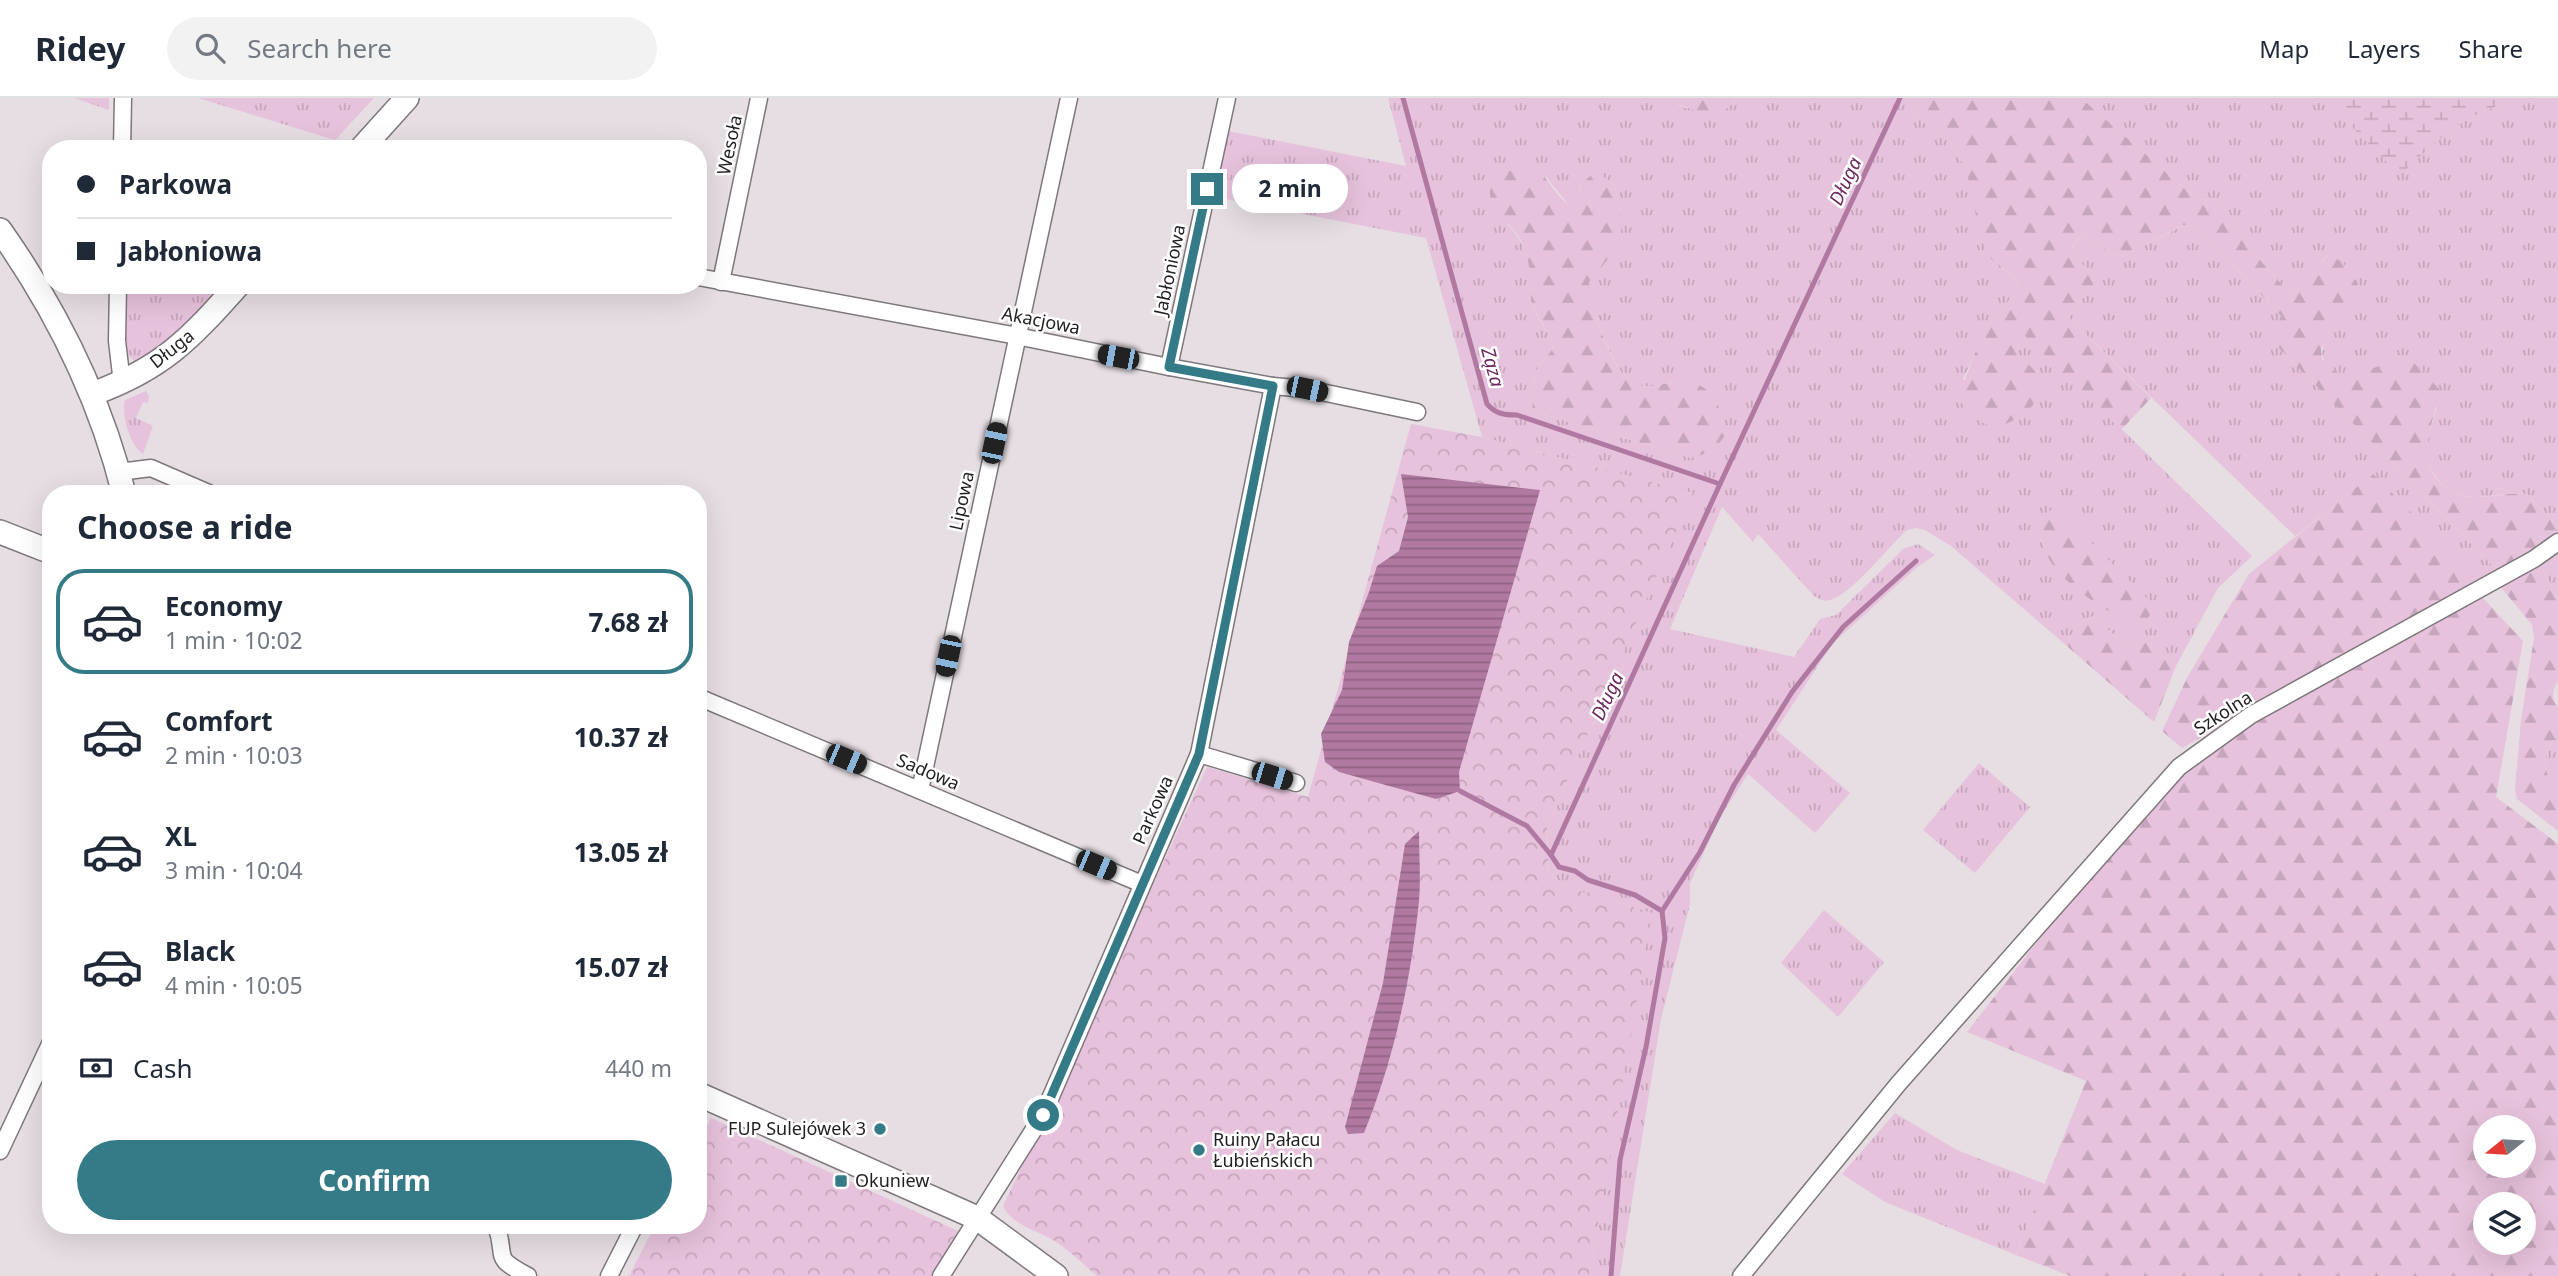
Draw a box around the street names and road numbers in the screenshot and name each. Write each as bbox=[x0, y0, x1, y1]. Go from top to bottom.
street label: Wesoła bbox=[711, 113, 747, 177]
street label: Jabłoniowa bbox=[1147, 222, 1190, 319]
street label: Akacjowa bbox=[1000, 301, 1082, 339]
street label: Długa bbox=[144, 323, 199, 373]
street label: Lipowa bbox=[943, 469, 979, 533]
street label: Szkolna bbox=[2189, 684, 2256, 740]
street label: Sadowa bbox=[893, 747, 963, 795]
street label: Parkowa bbox=[1126, 771, 1178, 848]

